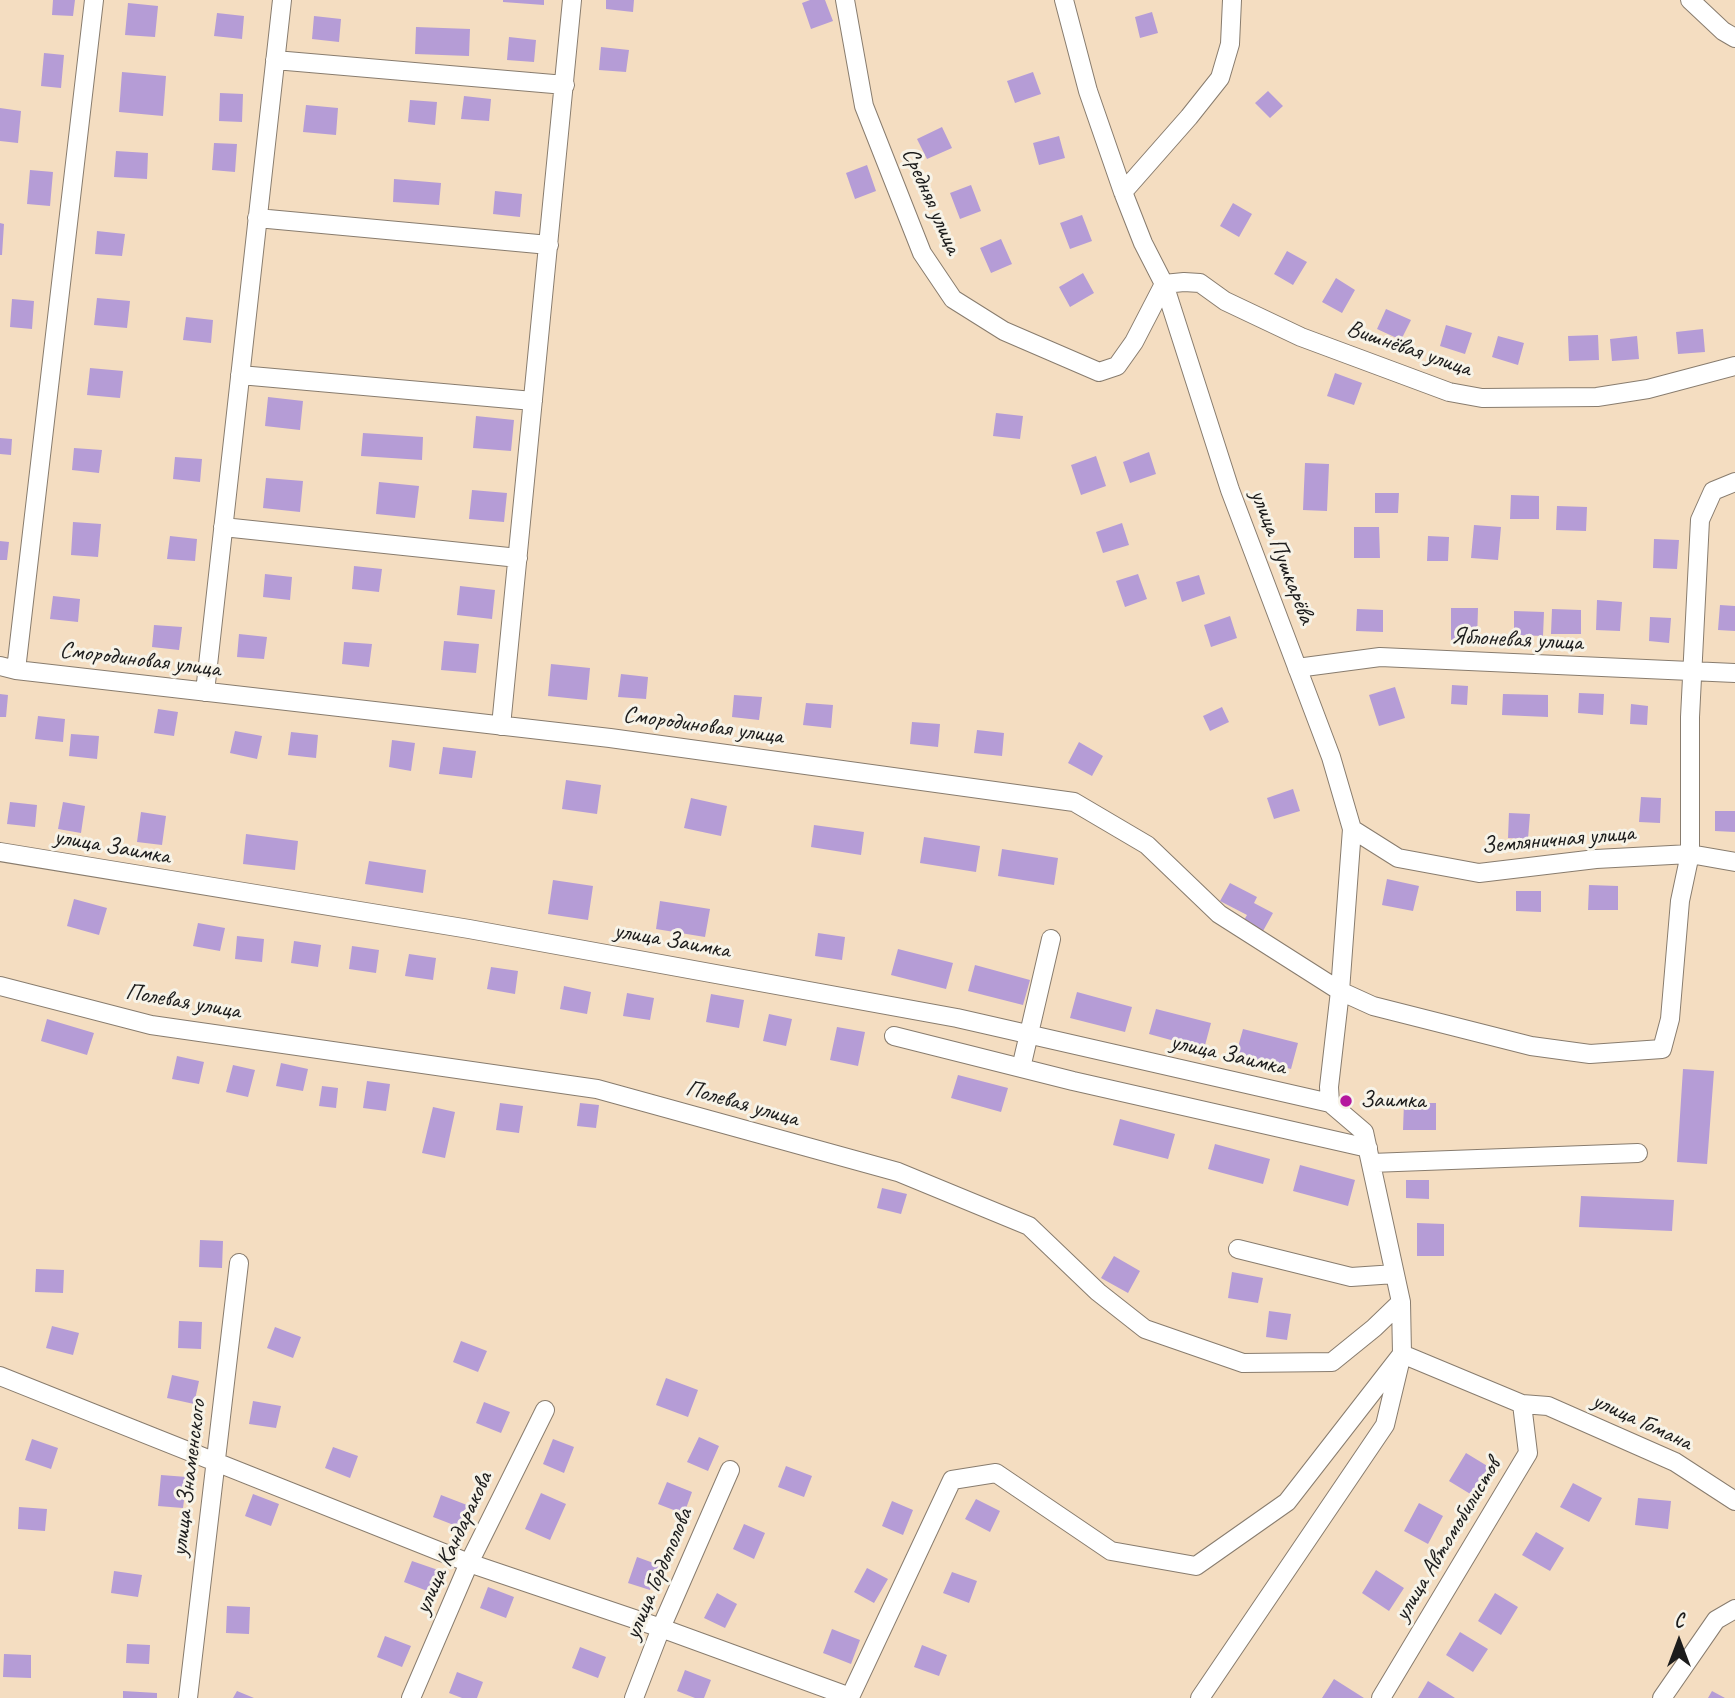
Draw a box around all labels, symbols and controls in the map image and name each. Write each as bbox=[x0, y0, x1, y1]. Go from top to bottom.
street label: Средняя улица bbox=[895, 143, 967, 259]
street label: Вишнёвая улица bbox=[1343, 314, 1475, 384]
street label: улица Пушкарёва bbox=[1243, 486, 1321, 628]
street label: Яблоневая улица bbox=[1451, 622, 1583, 658]
street label: Смородиновая улица bbox=[58, 636, 222, 684]
street label: Смородиновая улица bbox=[621, 701, 785, 751]
street label: Земляничная улица bbox=[1480, 819, 1636, 861]
street label: улица Заимка bbox=[52, 823, 172, 871]
street label: улица Заимка bbox=[612, 917, 732, 965]
street label: Полевая улица bbox=[123, 978, 243, 1026]
street label: улица Заимка bbox=[1168, 1028, 1288, 1082]
street label: Полевая улица bbox=[682, 1074, 802, 1134]
place label: Заимка bbox=[1360, 1087, 1425, 1115]
marker: Заимка bbox=[1338, 1093, 1354, 1109]
street label: улица Гомана bbox=[1588, 1386, 1696, 1458]
street label: улица Знаменского bbox=[165, 1398, 213, 1558]
street label: улица Автомобилистов bbox=[1388, 1453, 1508, 1627]
street label: улица Кандаракова bbox=[409, 1467, 499, 1619]
street label: улица Гордополова bbox=[618, 1504, 700, 1644]
north arrow bbox=[1644, 1607, 1714, 1677]
text: С bbox=[1674, 1609, 1684, 1633]

